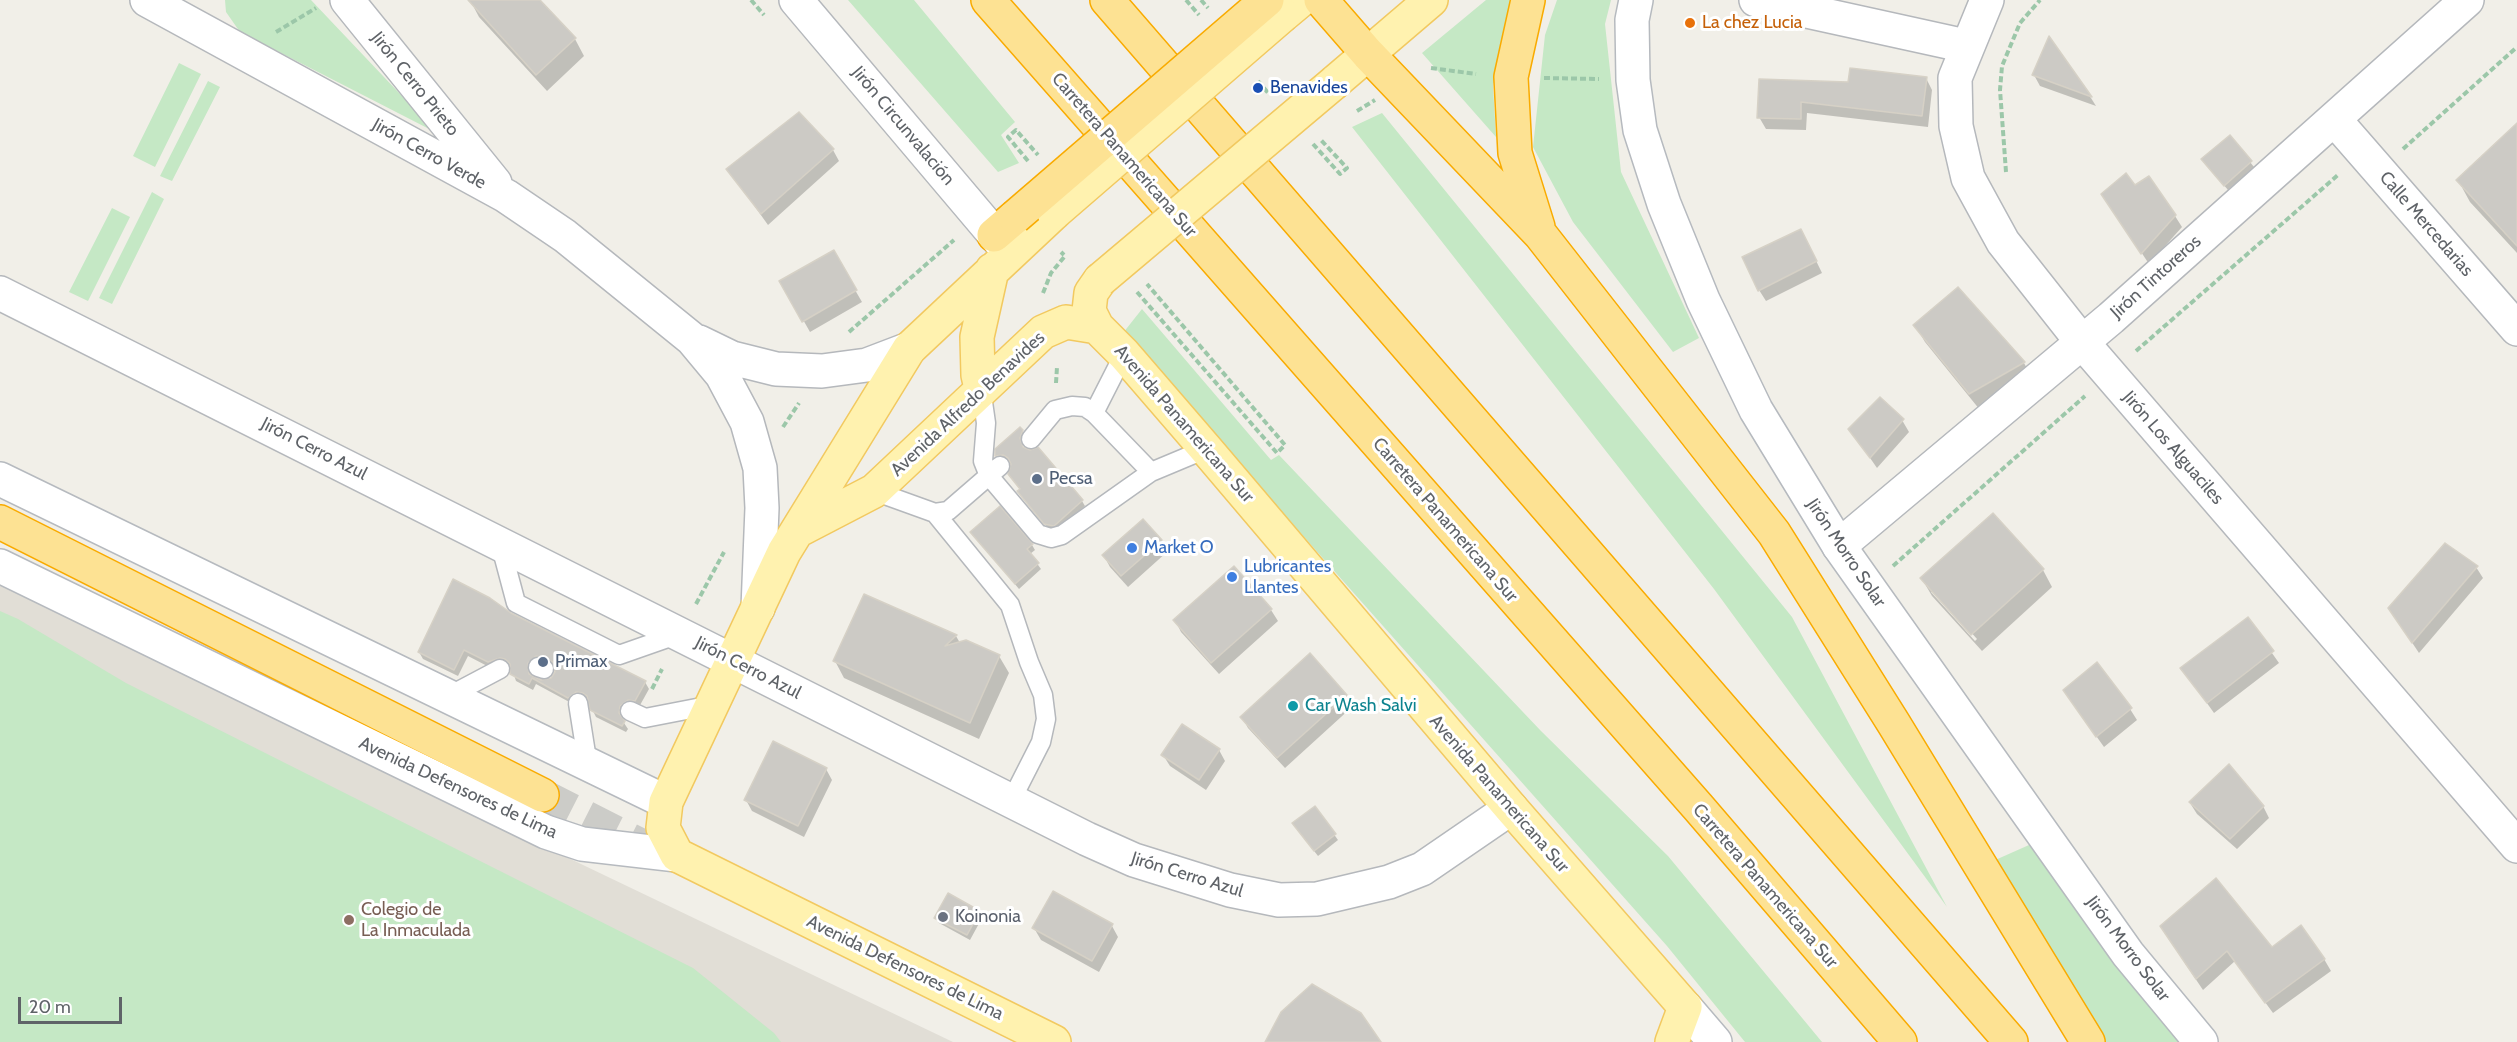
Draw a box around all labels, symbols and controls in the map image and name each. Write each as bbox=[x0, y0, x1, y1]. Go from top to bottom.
place label: La chez Lucia bbox=[1702, 12, 1802, 34]
marker: La chez Lucia bbox=[1683, 16, 1697, 30]
street label: Jirón Cerro Prieto bbox=[366, 28, 464, 140]
street label: Jirón Circunvalación bbox=[847, 62, 959, 190]
street label: Carretera Panamericana Sur bbox=[1047, 68, 1201, 242]
place label: Benavides bbox=[1270, 77, 1348, 99]
marker: Benavides bbox=[1251, 81, 1265, 95]
street label: Jirón Cerro Verde bbox=[368, 114, 490, 194]
street label: Calle Mercedarias bbox=[2375, 167, 2477, 281]
street label: Jirón Tintoreros bbox=[2106, 231, 2206, 323]
street label: Avenida Alfredo Benavides bbox=[887, 327, 1049, 481]
street label: Avenida Panamericana Sur bbox=[1110, 341, 1258, 507]
street label: Jirón Los Alguaciles bbox=[2118, 387, 2228, 509]
street label: Jirón Cerro Azul bbox=[257, 413, 371, 485]
street label: Carretera Panamericana Sur bbox=[1368, 433, 1522, 607]
place label: Pecsa bbox=[1049, 468, 1093, 490]
marker: Pecsa bbox=[1030, 472, 1044, 486]
street label: Jirón Morro Solar bbox=[1802, 495, 1890, 611]
place label: Market O bbox=[1144, 537, 1214, 559]
marker: Market O bbox=[1125, 541, 1139, 555]
place label: Lubricantes Llantes bbox=[1244, 556, 1331, 598]
marker: Lubricantes Llantes bbox=[1225, 570, 1239, 584]
street label: Jirón Cerro Azul bbox=[691, 632, 805, 704]
place label: Primax bbox=[555, 651, 608, 673]
marker: Primax bbox=[536, 655, 550, 669]
place label: Car Wash Salvi bbox=[1305, 695, 1417, 717]
marker: Car Wash Salvi bbox=[1286, 699, 1300, 713]
street label: Avenida Panamericana Sur bbox=[1425, 711, 1573, 877]
street label: Avenida Defensores de Lima bbox=[355, 733, 561, 843]
street label: Carretera Panamericana Sur bbox=[1688, 799, 1842, 973]
street label: Jirón Cerro Azul bbox=[1128, 848, 1246, 902]
street label: Jirón Morro Solar bbox=[2081, 892, 2175, 1006]
place label: Colegio de La Inmaculada bbox=[361, 899, 471, 942]
place label: Koinonia bbox=[955, 906, 1021, 928]
marker: Koinonia bbox=[936, 910, 950, 924]
street label: Avenida Defensores de Lima bbox=[803, 911, 1007, 1025]
marker: Colegio de La Inmaculada bbox=[342, 913, 356, 927]
scale bar bbox=[21, 985, 124, 1023]
text: 20 m bbox=[29, 996, 71, 1018]

